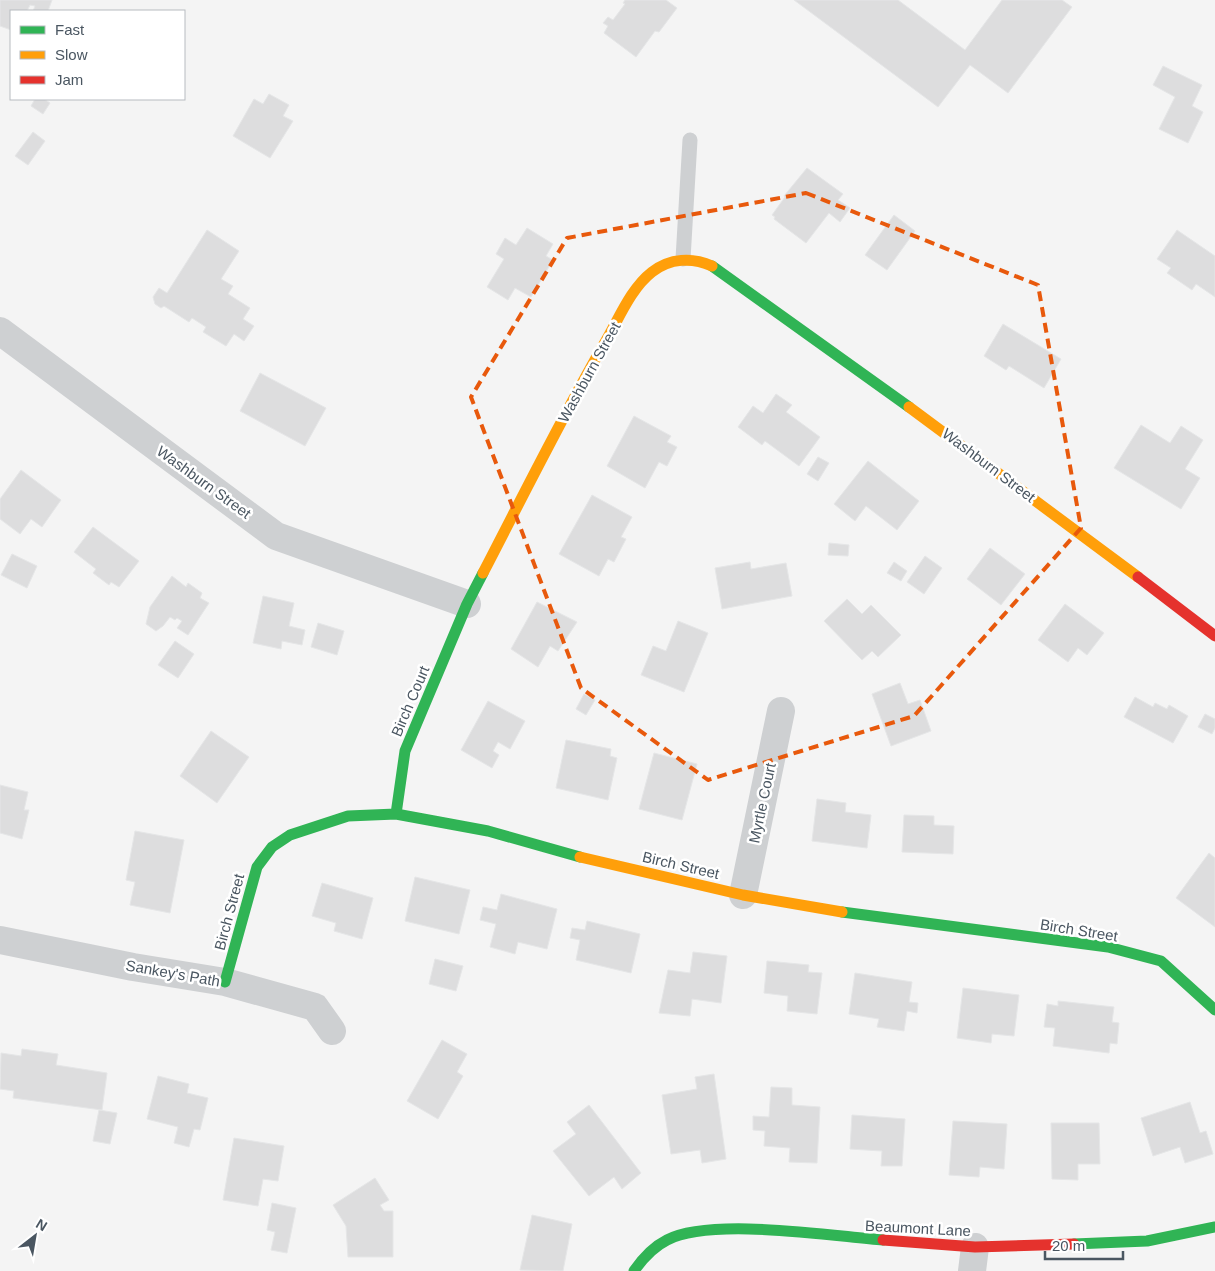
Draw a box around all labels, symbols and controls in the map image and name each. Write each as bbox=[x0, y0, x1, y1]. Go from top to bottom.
legend bbox=[10, 10, 185, 100]
text: Fast bbox=[55, 21, 85, 38]
text: Slow bbox=[55, 46, 88, 63]
text: Jam bbox=[55, 71, 83, 88]
street label: Washburn Street bbox=[554, 318, 624, 425]
street label: Washburn Street bbox=[939, 425, 1039, 506]
street label: Washburn Street bbox=[154, 442, 255, 522]
street label: Birch Court bbox=[388, 662, 433, 739]
street label: Myrtle Court bbox=[745, 760, 779, 845]
street label: Birch Street bbox=[641, 848, 722, 882]
street label: Birch Street bbox=[211, 871, 248, 952]
street label: Birch Street bbox=[1039, 915, 1120, 945]
street label: Sankey's Path bbox=[125, 956, 221, 990]
north arrow bbox=[10, 1211, 60, 1261]
text: N bbox=[33, 1215, 50, 1234]
street label: Beaumont Lane bbox=[865, 1217, 971, 1239]
scale bar bbox=[1045, 1228, 1122, 1260]
text: 20 m bbox=[1052, 1237, 1085, 1254]

